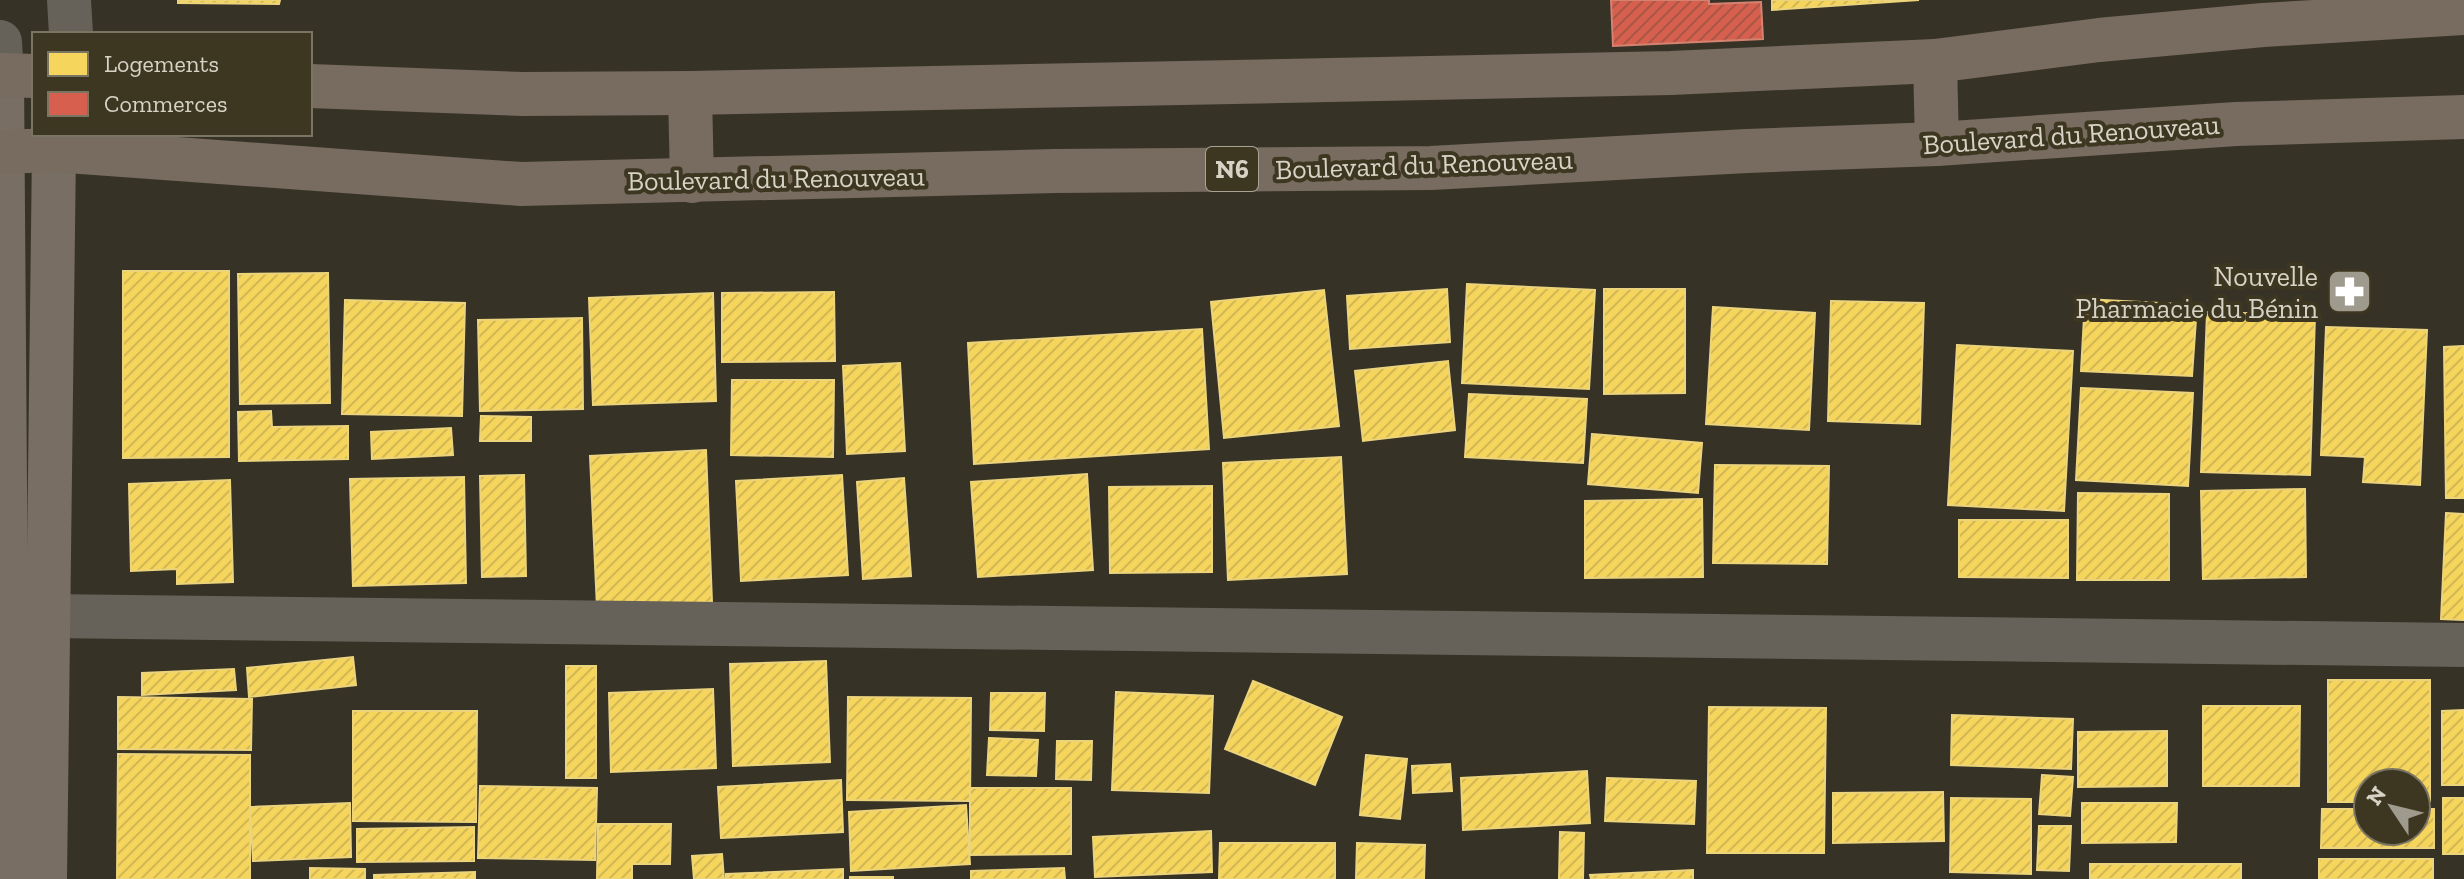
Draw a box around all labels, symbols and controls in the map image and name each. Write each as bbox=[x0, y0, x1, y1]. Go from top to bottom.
legend bbox=[32, 32, 312, 136]
text: Logements bbox=[104, 49, 219, 78]
text: Commerces bbox=[104, 89, 227, 118]
street label: Boulevard du Renouveau bbox=[1921, 108, 2221, 161]
street label: Boulevard du Renouveau bbox=[1275, 143, 1574, 186]
road number: N6 bbox=[1206, 147, 1258, 191]
street label: Boulevard du Renouveau bbox=[627, 159, 925, 198]
place label: Nouvelle Pharmacie du Bénin bbox=[2076, 260, 2318, 325]
pharmacy icon: Nouvelle Pharmacie du Bénin bbox=[2325, 268, 2373, 316]
north arrow bbox=[2352, 767, 2432, 847]
text: N bbox=[2360, 781, 2392, 810]

